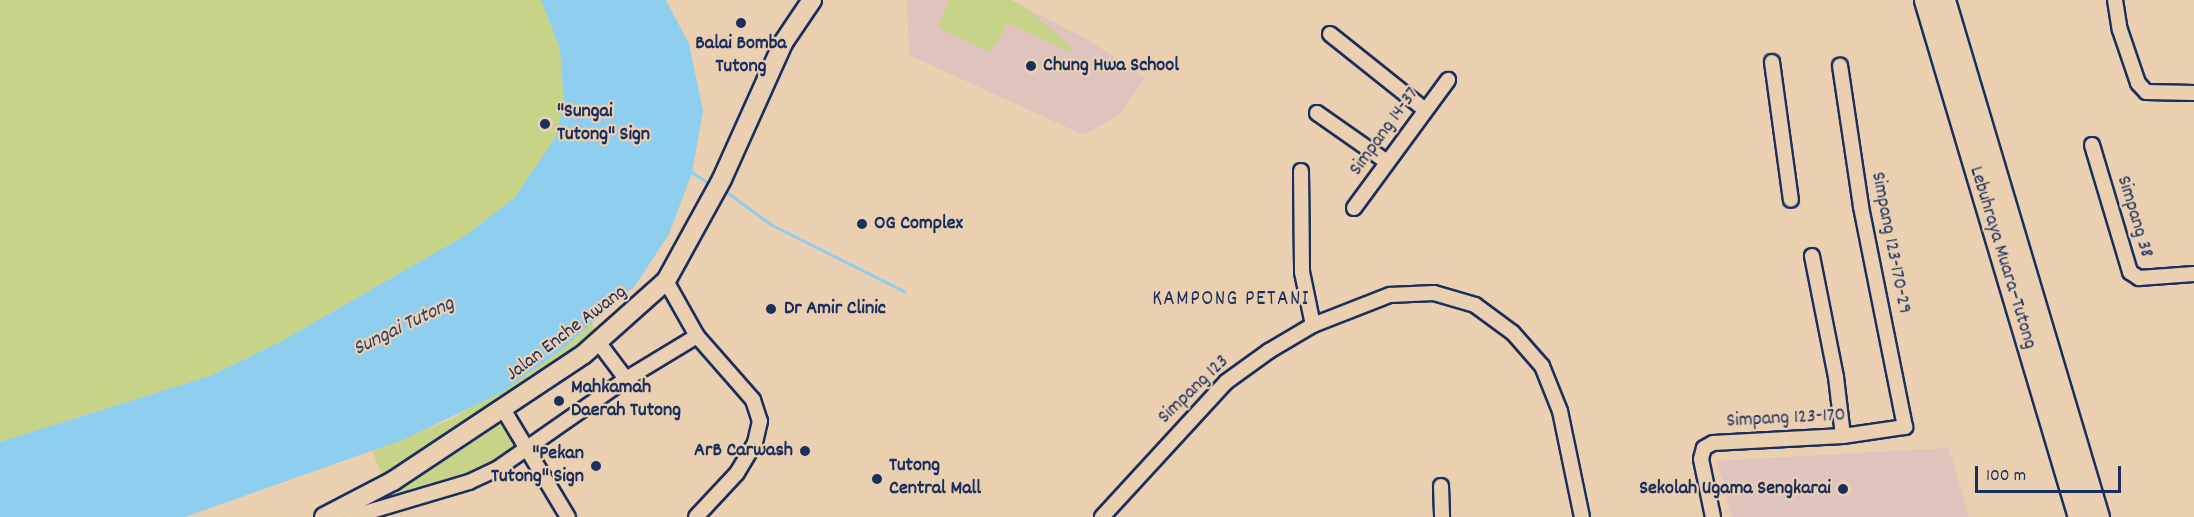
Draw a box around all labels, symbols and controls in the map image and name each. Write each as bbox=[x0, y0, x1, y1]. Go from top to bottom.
marker: Balai Bomba Tutong bbox=[734, 16, 748, 30]
place label: Balai Bomba Tutong bbox=[695, 33, 787, 80]
place label: Chung Hwa School bbox=[1043, 54, 1179, 78]
marker: Chung Hwa School bbox=[1024, 59, 1038, 73]
street label: Simpang 14-37 bbox=[1345, 83, 1425, 181]
place label: "Sungai Tutong" Sign bbox=[557, 100, 650, 147]
marker: "Sungai Tutong" Sign bbox=[538, 117, 552, 131]
street label: Lebuhraya Muara–Tutong bbox=[1963, 164, 2041, 352]
street label: Simpang 123-170-29 bbox=[1864, 170, 1916, 316]
street label: Simpang 38 bbox=[2110, 173, 2158, 261]
place label: OG Complex bbox=[874, 212, 963, 236]
marker: OG Complex bbox=[855, 217, 869, 231]
street label: Jalan Enche Awang bbox=[502, 281, 632, 387]
district label: KAMPONG PETANI bbox=[1152, 287, 1310, 313]
water label: Sungai Tutong bbox=[349, 292, 459, 362]
place label: Dr Amir Clinic bbox=[784, 297, 886, 321]
marker: Dr Amir Clinic bbox=[762, 300, 780, 318]
street label: Simpang 123 bbox=[1154, 350, 1234, 430]
place label: Mahkamah Daerah Tutong bbox=[571, 377, 681, 424]
marker: Mahkamah Daerah Tutong bbox=[552, 394, 566, 408]
street label: Simpang 123-170 bbox=[1726, 404, 1846, 434]
place label: ArB Carwash bbox=[694, 439, 793, 463]
place label: "Pekan Tutong" Sign bbox=[491, 442, 584, 489]
marker: ArB Carwash bbox=[798, 444, 812, 458]
scale bar bbox=[1978, 454, 2124, 492]
place label: Tutong Central Mall bbox=[889, 455, 981, 502]
marker: "Pekan Tutong" Sign bbox=[589, 459, 603, 473]
text: 100 m bbox=[1986, 464, 2026, 489]
marker: Tutong Central Mall bbox=[870, 472, 884, 486]
place label: Sekolah Ugama Sengkarai bbox=[1639, 477, 1831, 501]
marker: Sekolah Ugama Sengkarai bbox=[1836, 482, 1850, 496]

